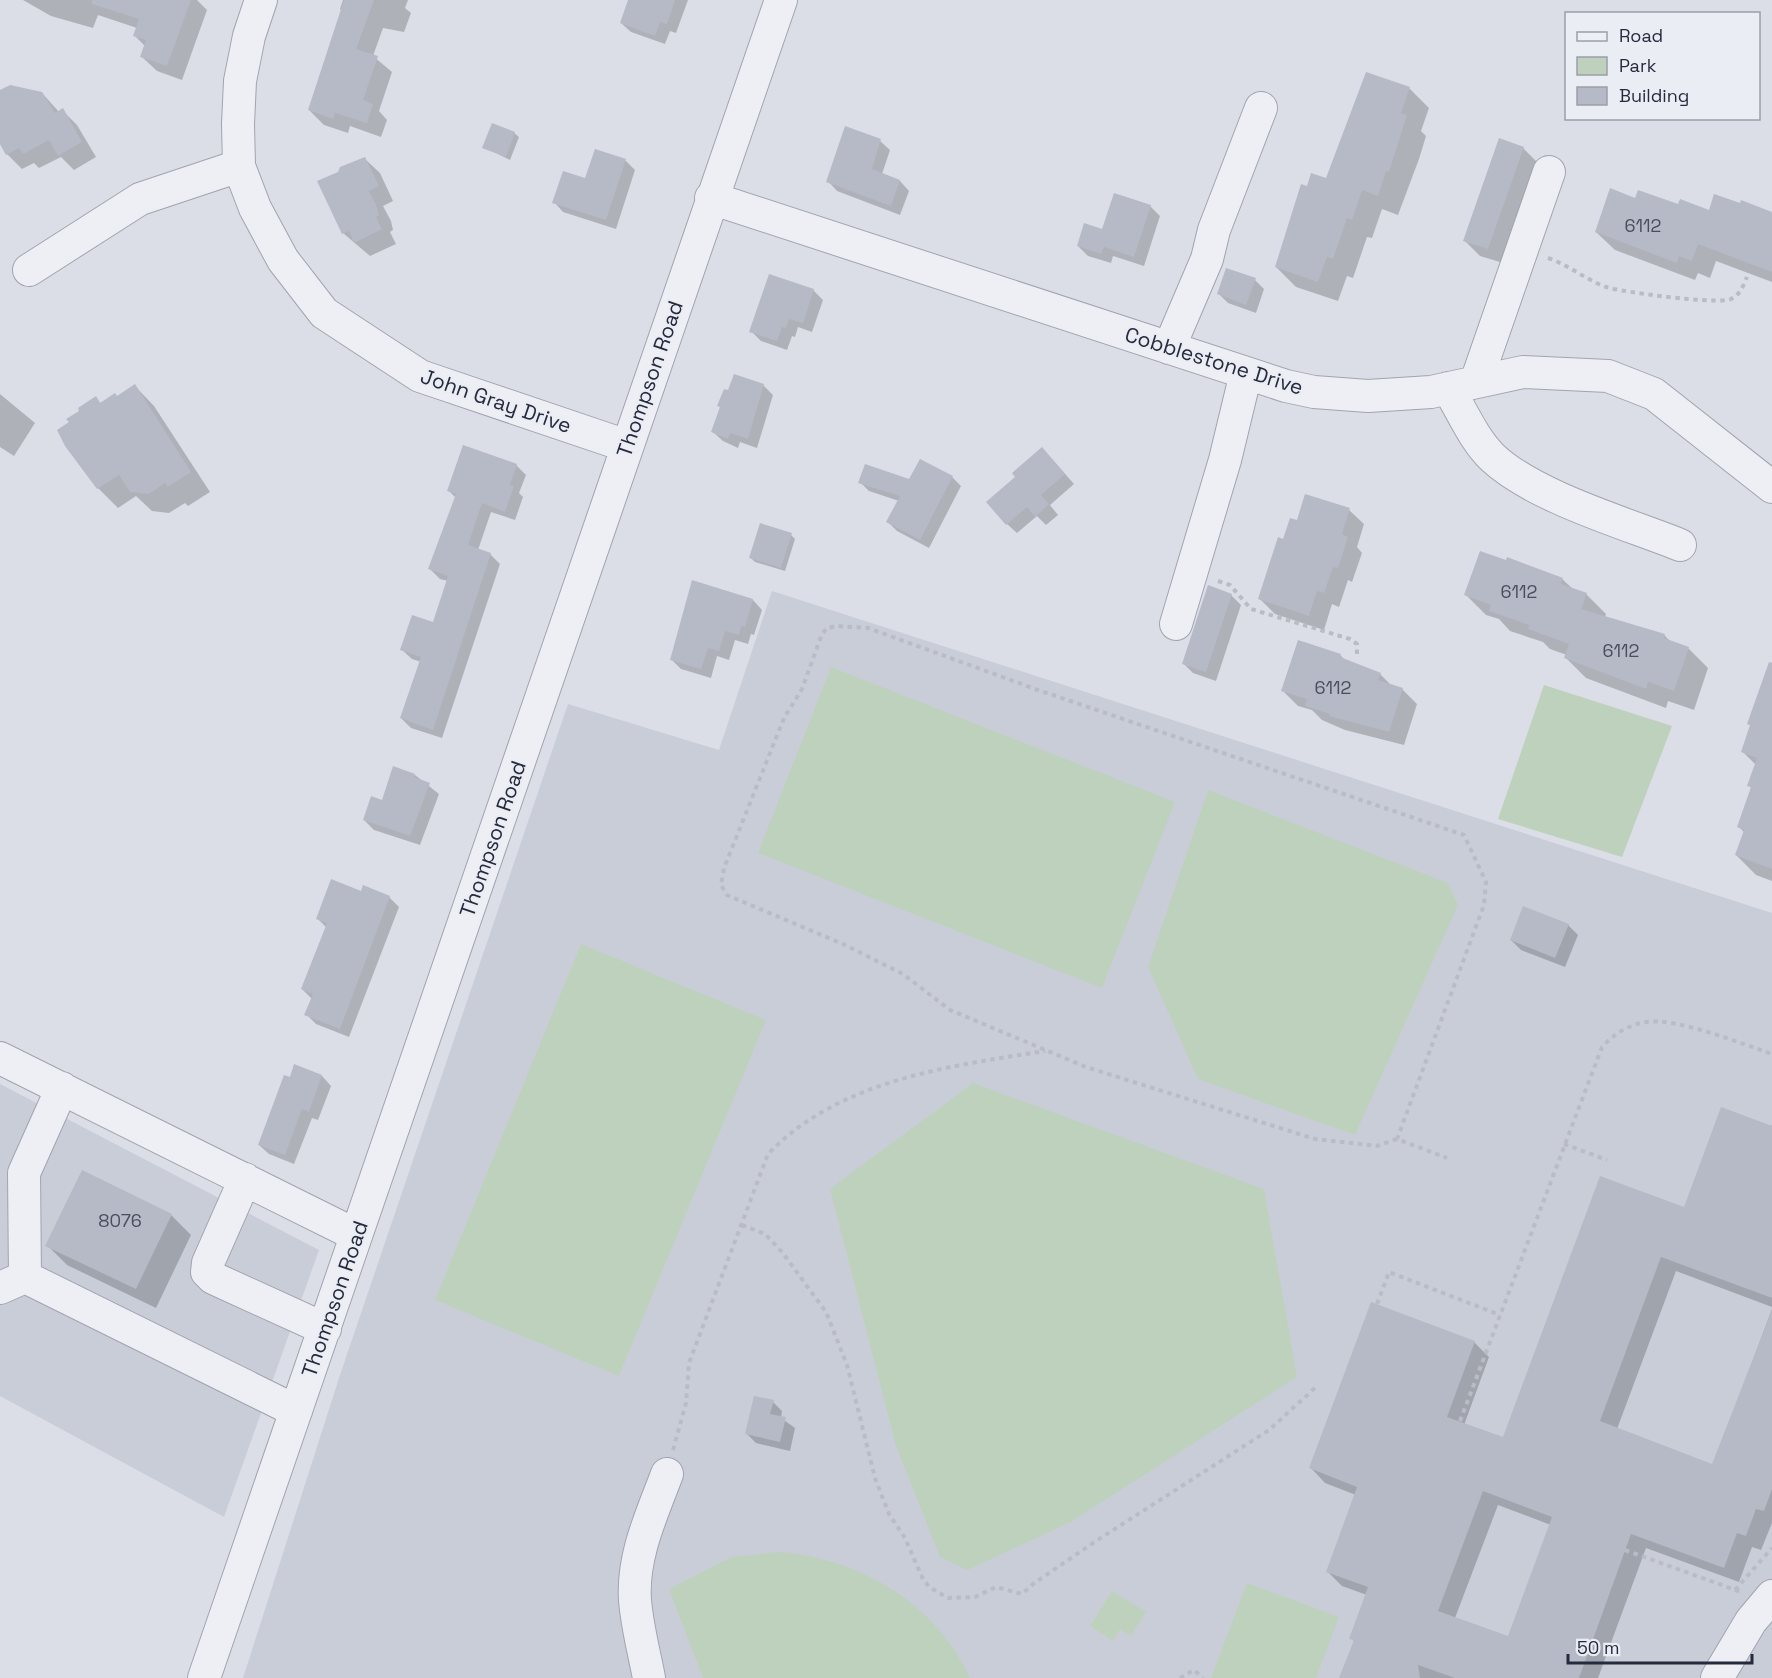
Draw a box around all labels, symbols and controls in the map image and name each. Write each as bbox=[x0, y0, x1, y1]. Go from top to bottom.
legend bbox=[1565, 12, 1760, 120]
text: Road bbox=[1619, 24, 1663, 47]
text: Park bbox=[1619, 54, 1657, 77]
text: Building bbox=[1619, 84, 1689, 107]
house number: 6112 bbox=[1625, 214, 1661, 237]
street label: Thompson Road bbox=[610, 297, 689, 461]
street label: Cobblestone Drive bbox=[1122, 321, 1307, 401]
street label: John Gray Drive bbox=[417, 362, 575, 439]
house number: 6112 bbox=[1501, 580, 1537, 603]
house number: 6112 bbox=[1603, 639, 1639, 662]
house number: 6112 bbox=[1315, 676, 1351, 699]
street label: Thompson Road bbox=[453, 757, 532, 921]
house number: 8076 bbox=[98, 1209, 142, 1232]
street label: Thompson Road bbox=[295, 1217, 374, 1381]
scale bar bbox=[1568, 1627, 1752, 1665]
text: 50 m bbox=[1577, 1636, 1619, 1659]

